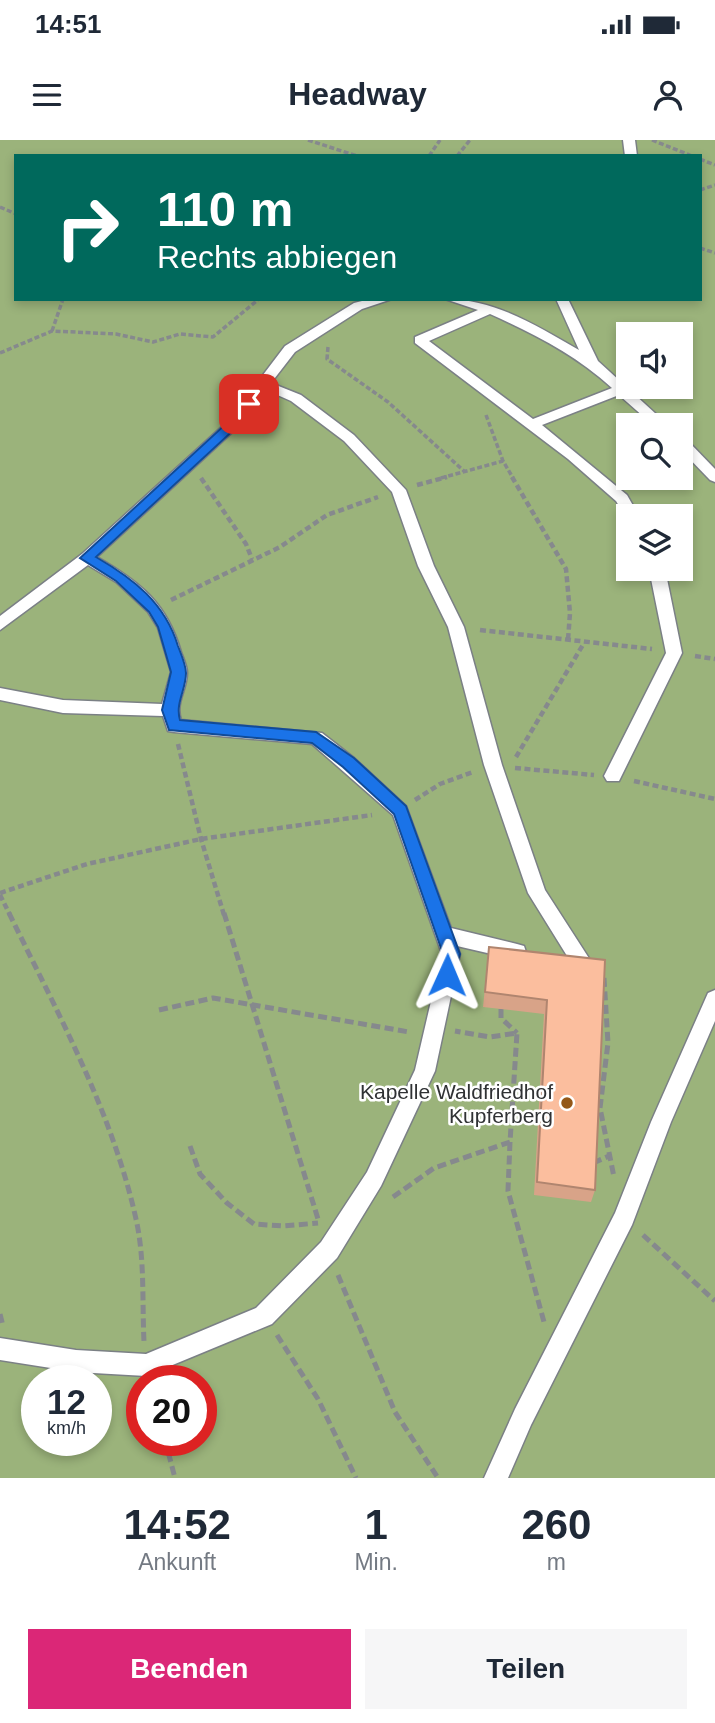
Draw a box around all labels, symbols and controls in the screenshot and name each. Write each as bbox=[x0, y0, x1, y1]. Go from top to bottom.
text: 14:51 bbox=[35, 9, 102, 39]
icon: menu bbox=[28, 76, 66, 114]
text: Headway bbox=[288, 76, 427, 112]
icon: person bbox=[649, 76, 687, 114]
icon: right bbox=[42, 182, 133, 273]
text: 110 m bbox=[157, 182, 293, 236]
text: Rechts abbiegen bbox=[157, 239, 397, 275]
map controls bbox=[616, 322, 693, 581]
button: sound bbox=[616, 322, 693, 399]
pin bbox=[219, 374, 279, 434]
icon: arrive bbox=[230, 385, 268, 423]
button: search bbox=[616, 413, 693, 490]
button: layers bbox=[616, 504, 693, 581]
position arrow bbox=[410, 938, 484, 1012]
place label: Kapelle Waldfriedhof Kupferberg bbox=[360, 1080, 553, 1127]
marker: Kapelle Waldfriedhof Kupferberg bbox=[559, 1095, 575, 1111]
speed limit sign: 20 bbox=[126, 1365, 217, 1456]
text: 12 bbox=[47, 1382, 86, 1421]
text: km/h bbox=[47, 1418, 86, 1438]
text: 14:52 bbox=[124, 1501, 231, 1548]
text: 1 bbox=[364, 1501, 388, 1548]
text: 260 bbox=[521, 1501, 591, 1548]
text: Ankunft bbox=[138, 1549, 216, 1575]
text: Min. bbox=[354, 1549, 398, 1575]
text: m bbox=[547, 1549, 566, 1575]
button: Beenden bbox=[28, 1629, 351, 1709]
button: Teilen bbox=[365, 1629, 687, 1709]

